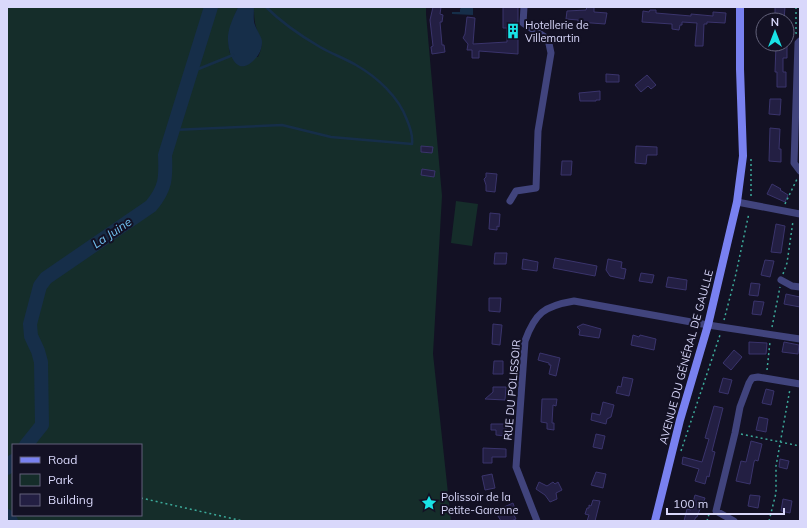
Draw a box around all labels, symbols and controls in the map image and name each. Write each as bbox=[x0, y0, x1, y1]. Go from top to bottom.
north arrow bbox=[755, 12, 795, 52]
text: N bbox=[771, 15, 779, 29]
place label: Hotellerie de Villemartin bbox=[525, 18, 589, 45]
building icon: Hotellerie de Villemartin bbox=[504, 22, 522, 40]
water label: La Juine bbox=[89, 214, 135, 251]
street label: AVENUE DU GÉNÉRAL DE GAULLE bbox=[656, 268, 716, 446]
street label: RUE DU POLISSOIR bbox=[501, 339, 523, 441]
legend bbox=[12, 444, 142, 516]
text: Road bbox=[48, 452, 77, 467]
text: Park bbox=[48, 472, 74, 487]
place label: Polissoir de la Petite-Garenne bbox=[441, 490, 518, 517]
scale bar bbox=[667, 490, 784, 516]
text: Building bbox=[48, 492, 93, 507]
place icon: Polissoir de la Petite-Garenne bbox=[420, 494, 438, 512]
text: 100 m bbox=[673, 496, 708, 511]

